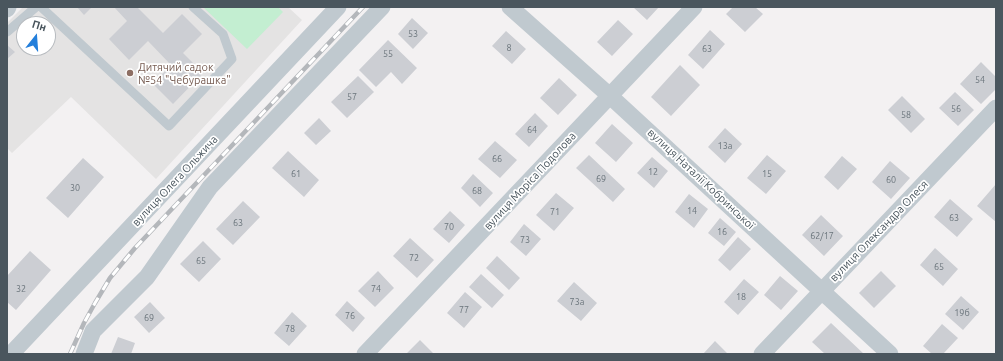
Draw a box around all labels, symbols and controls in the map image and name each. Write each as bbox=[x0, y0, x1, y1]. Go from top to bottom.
north arrow bbox=[16, 16, 56, 56]
text: Пн bbox=[31, 18, 48, 33]
house number: 53 bbox=[408, 29, 418, 39]
house number: 8 bbox=[506, 43, 512, 53]
house number: 63 bbox=[702, 44, 712, 54]
house number: 55 bbox=[383, 49, 393, 59]
place label: Дитячий садок №54 "Чебурашка" bbox=[138, 60, 231, 86]
marker: Дитячий садок №54 "Чебурашка" bbox=[125, 68, 135, 78]
house number: 54 bbox=[975, 75, 985, 85]
house number: 57 bbox=[347, 92, 357, 102]
house number: 56 bbox=[951, 104, 961, 114]
house number: 58 bbox=[901, 110, 911, 120]
house number: 64 bbox=[527, 125, 537, 135]
street label: вулиця Наталії Кобринської bbox=[645, 126, 757, 232]
street label: вулиця Моріса Подолова bbox=[481, 129, 579, 233]
street label: вулиця Олега Ольжича bbox=[130, 133, 220, 229]
house number: 13а bbox=[718, 141, 732, 151]
house number: 66 bbox=[492, 154, 502, 164]
house number: 12 bbox=[648, 167, 658, 177]
house number: 61 bbox=[291, 169, 301, 179]
house number: 15 bbox=[762, 169, 772, 179]
house number: 69 bbox=[596, 174, 606, 184]
house number: 60 bbox=[886, 175, 896, 185]
street label: вулиця Олександра Олеся bbox=[827, 178, 931, 284]
house number: 30 bbox=[70, 183, 80, 193]
house number: 68 bbox=[472, 186, 482, 196]
house number: 14 bbox=[687, 206, 697, 216]
house number: 71 bbox=[550, 207, 560, 217]
house number: 63 bbox=[949, 213, 959, 223]
house number: 63 bbox=[233, 218, 243, 228]
house number: 70 bbox=[444, 222, 454, 232]
house number: 16 bbox=[717, 227, 727, 237]
house number: 62/17 bbox=[810, 231, 834, 241]
house number: 73 bbox=[520, 235, 530, 245]
house number: 72 bbox=[409, 253, 419, 263]
house number: 65 bbox=[196, 256, 206, 266]
house number: 65 bbox=[934, 262, 944, 272]
house number: 32 bbox=[16, 284, 26, 294]
house number: 74 bbox=[371, 284, 381, 294]
house number: 18 bbox=[736, 292, 746, 302]
house number: 73а bbox=[570, 297, 584, 307]
house number: 77 bbox=[459, 305, 469, 315]
house number: 19б bbox=[954, 308, 970, 318]
house number: 76 bbox=[345, 311, 355, 321]
house number: 69 bbox=[144, 313, 154, 323]
house number: 78 bbox=[285, 324, 295, 334]

